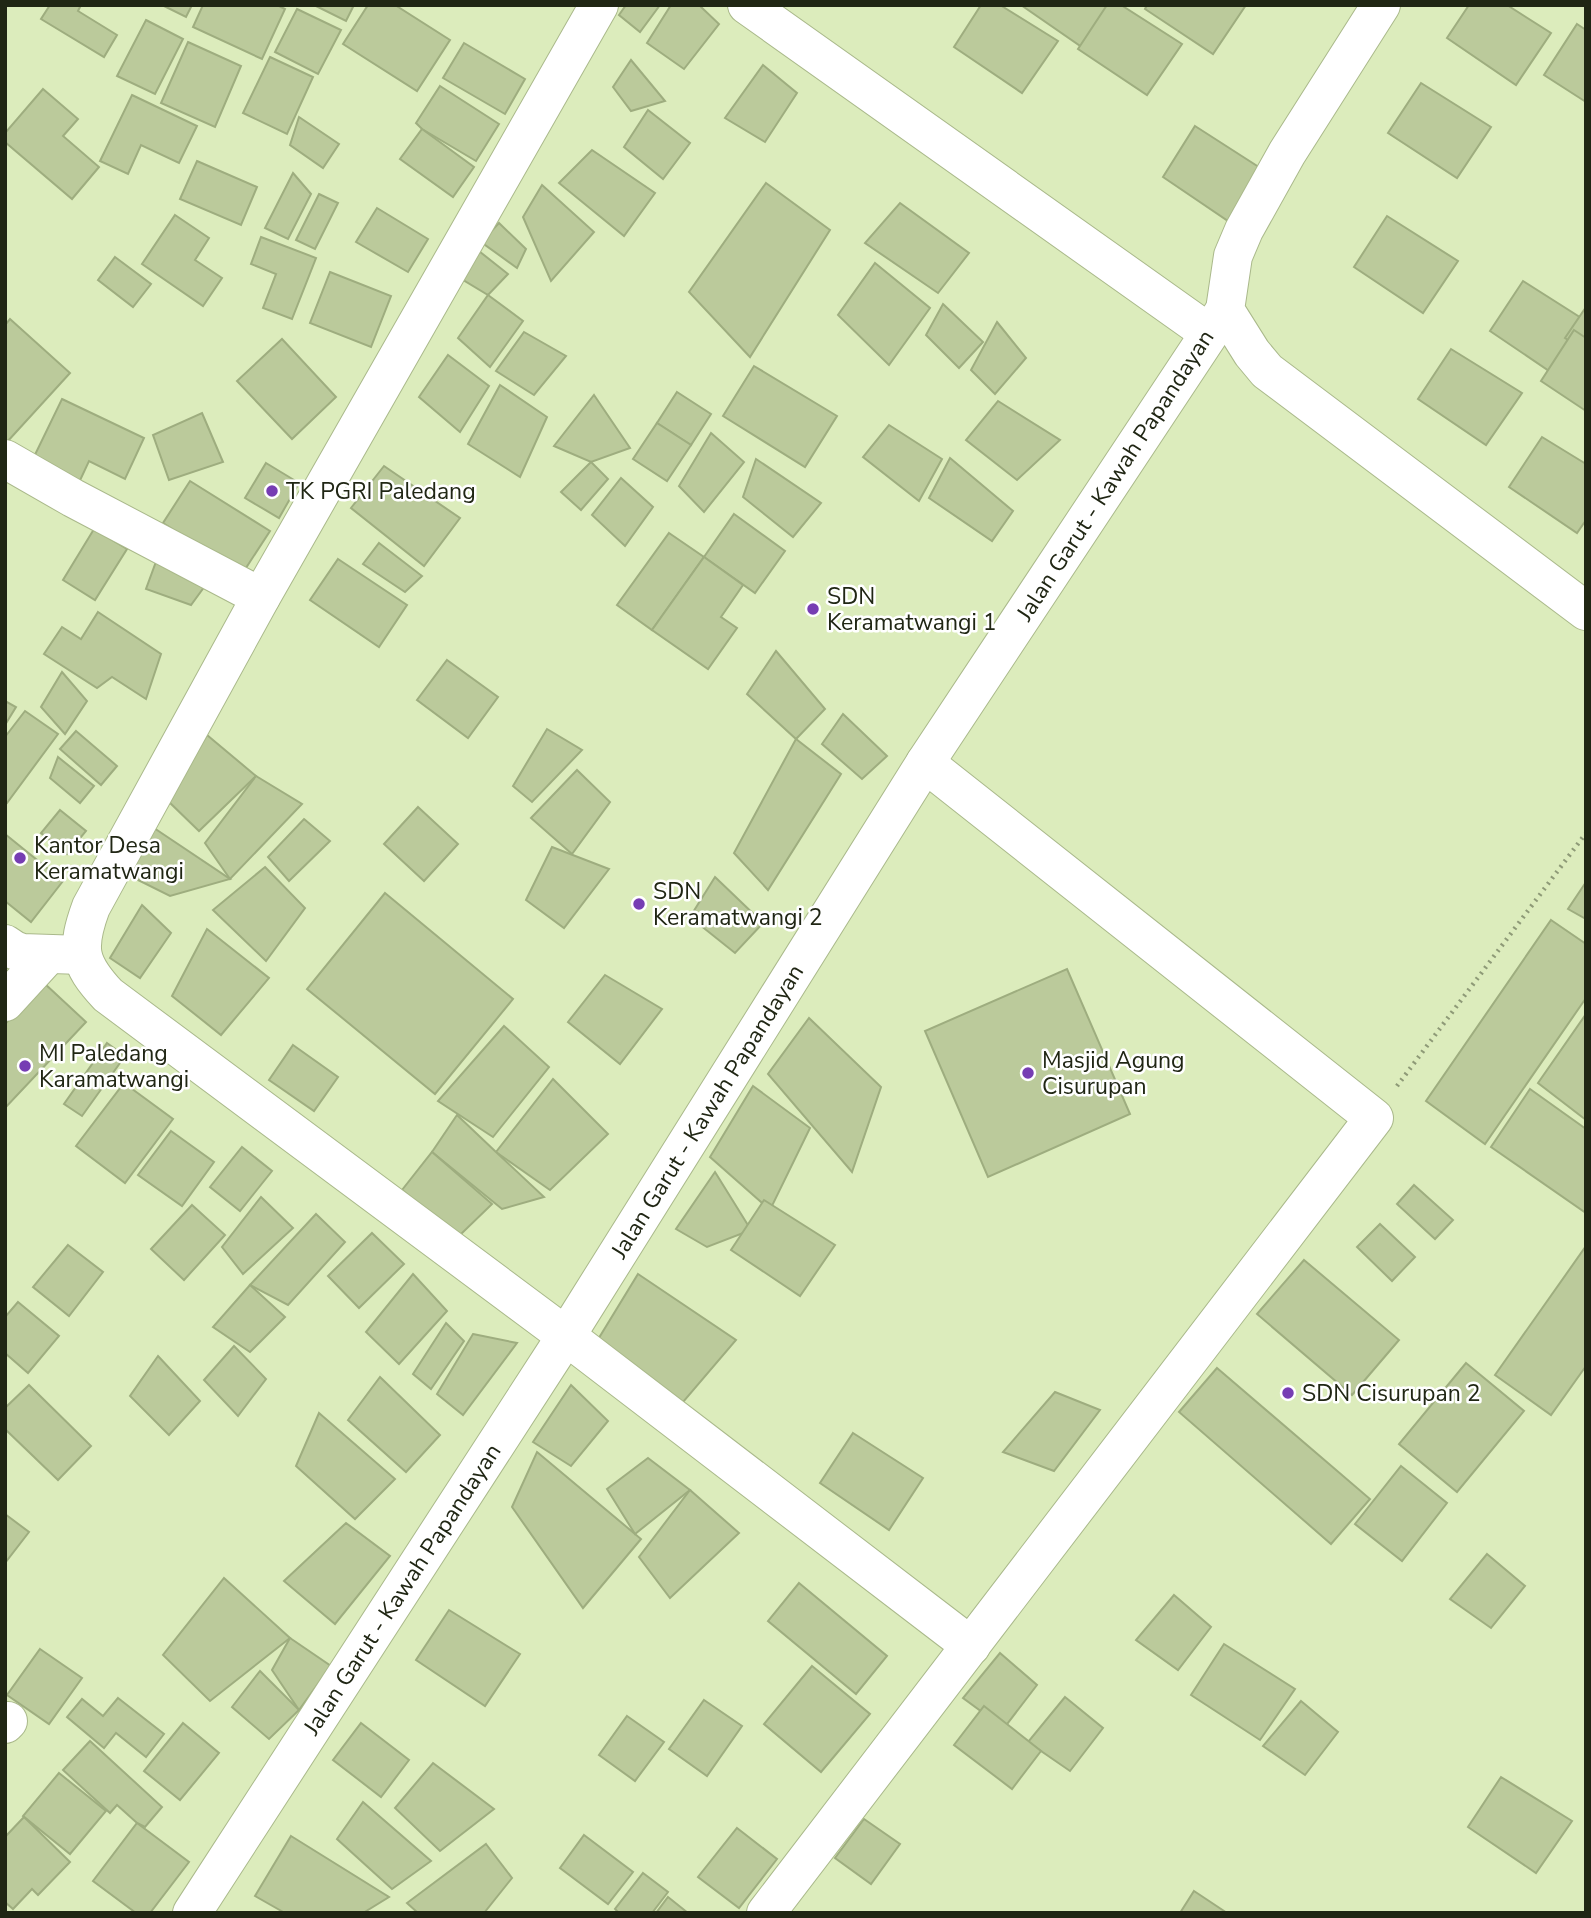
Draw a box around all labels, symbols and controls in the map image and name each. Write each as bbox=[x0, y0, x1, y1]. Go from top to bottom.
street label: Jalan Garut - Kawah Papandayan bbox=[1009, 324, 1221, 628]
place label: TK PGRI Paledang bbox=[286, 476, 476, 507]
marker: TK PGRI Paledang bbox=[264, 483, 280, 499]
place label: SDN Keramatwangi 1 bbox=[827, 581, 997, 638]
marker: SDN Keramatwangi 1 bbox=[805, 601, 821, 617]
place label: Kantor Desa Keramatwangi bbox=[34, 830, 184, 887]
marker: Kantor Desa Keramatwangi bbox=[12, 850, 28, 866]
place label: SDN Keramatwangi 2 bbox=[653, 876, 823, 933]
marker: SDN Keramatwangi 2 bbox=[631, 896, 647, 912]
street label: Jalan Garut - Kawah Papandayan bbox=[603, 958, 811, 1265]
place label: MI Paledang Karamatwangi bbox=[39, 1038, 189, 1095]
place label: Masjid Agung Cisurupan bbox=[1042, 1045, 1185, 1102]
marker: MI Paledang Karamatwangi bbox=[17, 1058, 33, 1074]
marker: Masjid Agung Cisurupan bbox=[1020, 1065, 1036, 1081]
place label: SDN Cisurupan 2 bbox=[1302, 1378, 1480, 1409]
marker: SDN Cisurupan 2 bbox=[1280, 1385, 1296, 1401]
street label: Jalan Garut - Kawah Papandayan bbox=[296, 1438, 508, 1742]

